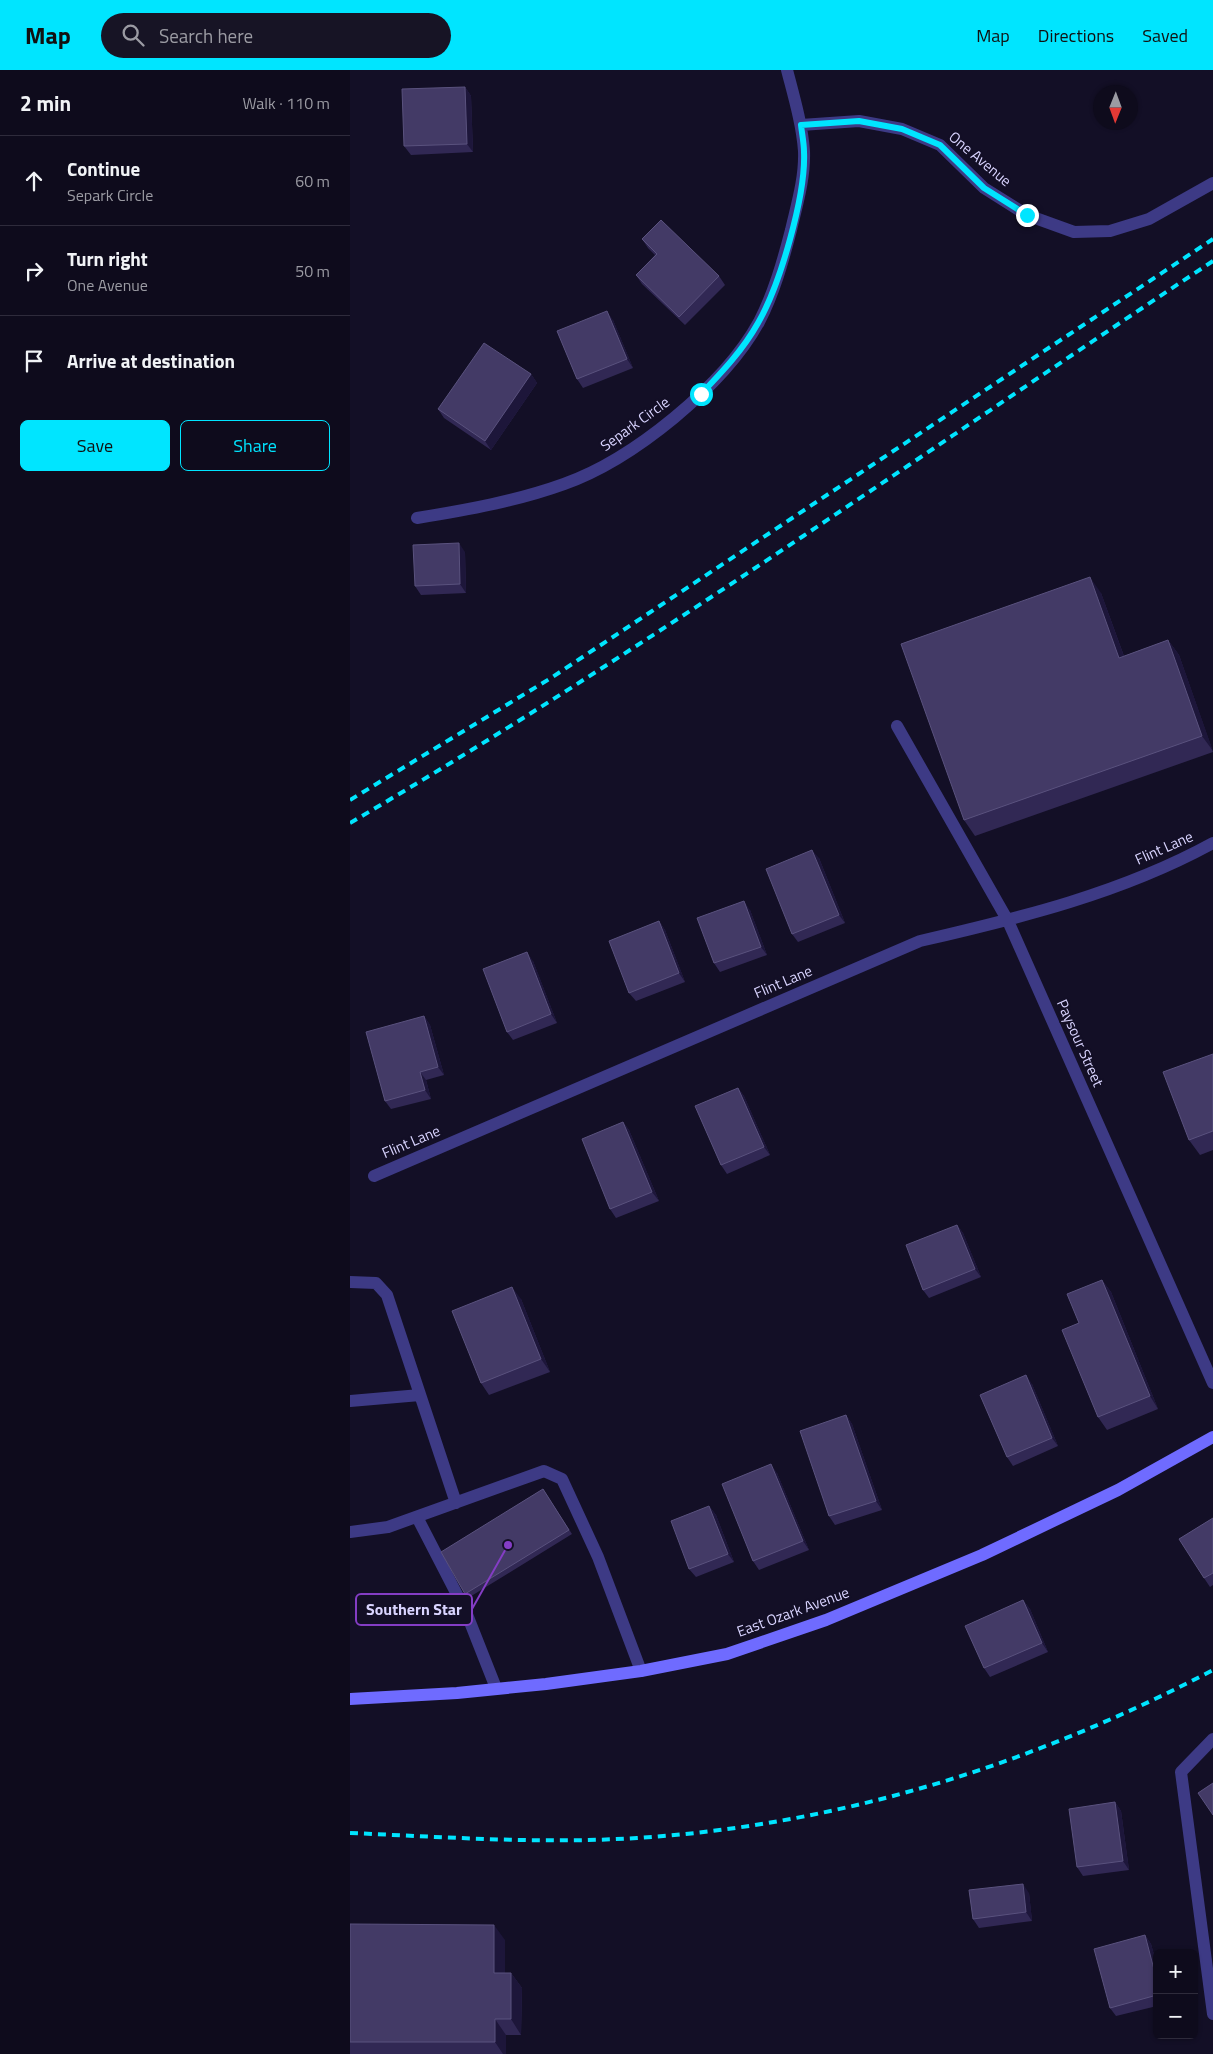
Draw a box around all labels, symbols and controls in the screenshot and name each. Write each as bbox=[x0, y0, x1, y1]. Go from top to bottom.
search box bbox=[101, 13, 451, 58]
text: Map bbox=[25, 17, 71, 53]
icon: search bbox=[119, 21, 147, 49]
text: Search here bbox=[159, 21, 253, 50]
text: Map bbox=[976, 22, 1010, 49]
text: Directions bbox=[1038, 22, 1114, 49]
text: Saved bbox=[1142, 22, 1188, 49]
north arrow bbox=[1093, 85, 1138, 130]
text: 2 min bbox=[20, 87, 71, 119]
text: Walk · 110 m bbox=[242, 91, 330, 115]
street label: One Avenue bbox=[944, 125, 1017, 192]
text: Continue bbox=[67, 154, 140, 183]
icon: ahead bbox=[20, 167, 48, 195]
text: 60 m bbox=[295, 169, 330, 193]
text: Separk Circle bbox=[67, 183, 153, 207]
route end bbox=[1016, 204, 1039, 227]
text: Turn right bbox=[67, 244, 148, 273]
icon: right bbox=[20, 257, 48, 285]
text: 50 m bbox=[295, 259, 330, 283]
text: One Avenue bbox=[67, 273, 148, 297]
text: Arrive at destination bbox=[67, 346, 235, 375]
icon: arrive bbox=[20, 347, 48, 375]
route start bbox=[690, 383, 713, 406]
street label: Separk Circle bbox=[595, 391, 674, 457]
button: Save bbox=[20, 420, 170, 471]
button: Share bbox=[180, 420, 330, 471]
street label: Flint Lane bbox=[1131, 825, 1197, 871]
street label: Flint Lane bbox=[750, 959, 816, 1004]
street label: Paysour Street bbox=[1051, 995, 1110, 1091]
street label: Flint Lane bbox=[378, 1119, 444, 1164]
street label: East Ozark Avenue bbox=[733, 1581, 852, 1643]
callout: Southern Star bbox=[356, 1594, 472, 1625]
text: Southern Star bbox=[366, 1597, 462, 1621]
map controls bbox=[1153, 1949, 1198, 2039]
button: + bbox=[1153, 1949, 1198, 1994]
button: − bbox=[1153, 1994, 1198, 2039]

